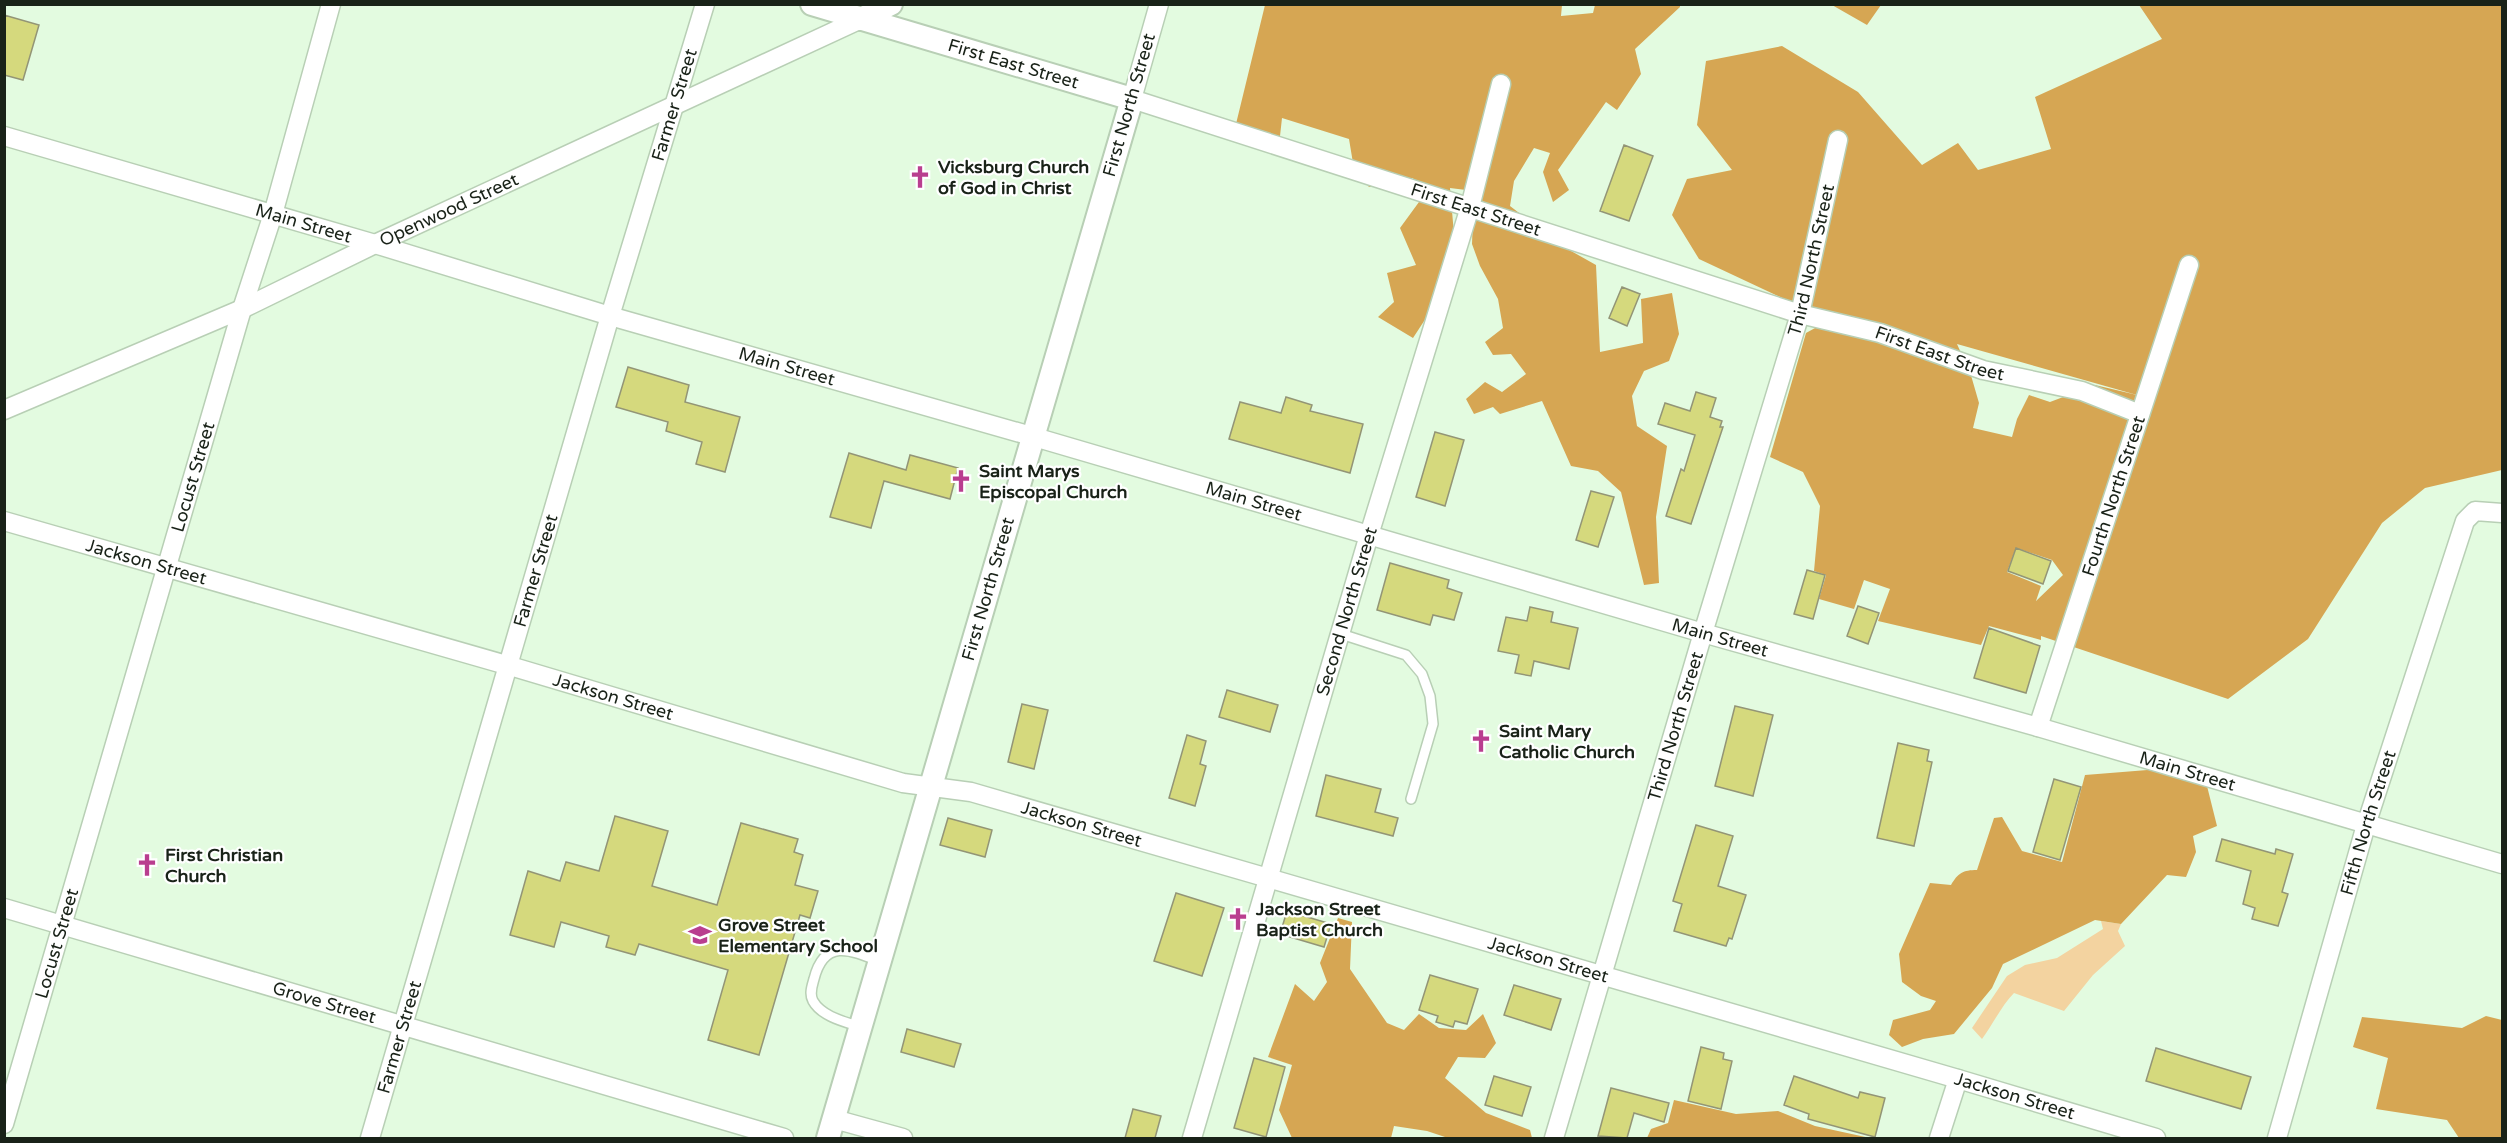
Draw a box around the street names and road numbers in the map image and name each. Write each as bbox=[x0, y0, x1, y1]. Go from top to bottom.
street label: First North Street bbox=[1098, 31, 1160, 179]
street label: First East Street bbox=[945, 34, 1081, 94]
street label: Farmer Street bbox=[647, 46, 702, 164]
street label: Openwood Street bbox=[376, 168, 522, 251]
street label: First East Street bbox=[1408, 178, 1544, 241]
street label: Third North Street bbox=[1783, 182, 1839, 339]
street label: Main Street bbox=[253, 199, 354, 248]
street label: First East Street bbox=[1872, 321, 2006, 385]
street label: Main Street bbox=[736, 342, 838, 391]
street label: Fourth North Street bbox=[2077, 413, 2150, 579]
street label: Locust Street bbox=[166, 419, 219, 535]
street label: Main Street bbox=[1203, 477, 1304, 526]
street label: Farmer Street bbox=[509, 512, 563, 630]
street label: First North Street bbox=[957, 515, 1019, 663]
street label: Second North Street bbox=[1311, 524, 1382, 698]
street label: Jackson Street bbox=[83, 534, 209, 590]
street label: Main Street bbox=[1669, 613, 1771, 662]
street label: Third North Street bbox=[1643, 649, 1708, 804]
street label: Jackson Street bbox=[550, 668, 676, 725]
street label: Main Street bbox=[2137, 747, 2238, 796]
street label: Fifth North Street bbox=[2336, 747, 2401, 898]
street label: Jackson Street bbox=[1019, 796, 1144, 852]
street label: Locust Street bbox=[30, 886, 83, 1001]
street label: Jackson Street bbox=[1485, 932, 1611, 988]
street label: Grove Street bbox=[270, 977, 379, 1028]
street label: Farmer Street bbox=[373, 978, 426, 1096]
street label: Jackson Street bbox=[1952, 1068, 2078, 1124]

